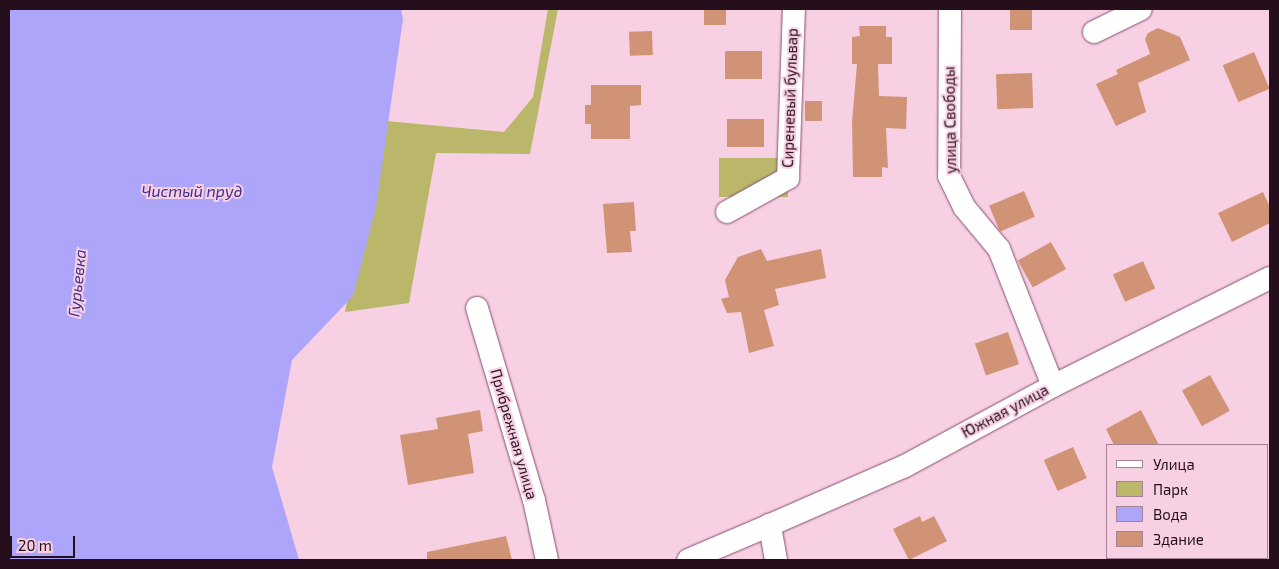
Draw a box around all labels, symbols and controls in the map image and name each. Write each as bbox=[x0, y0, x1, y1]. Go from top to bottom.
street label: Сиреневый бульвар bbox=[779, 28, 801, 168]
street label: улица Свободы bbox=[940, 66, 960, 174]
water label: Чистый пруд bbox=[141, 181, 243, 201]
water label: Гурьевка bbox=[64, 248, 90, 318]
street label: Прибрежная улица bbox=[487, 367, 541, 501]
street label: Южная улица bbox=[958, 380, 1052, 442]
legend bbox=[1106, 444, 1269, 559]
text: Улица bbox=[1153, 455, 1195, 473]
text: Парк bbox=[1153, 480, 1188, 498]
text: Вода bbox=[1153, 505, 1188, 523]
scale bar bbox=[12, 526, 78, 558]
text: Здание bbox=[1153, 530, 1204, 548]
text: 20 m bbox=[18, 536, 52, 554]

